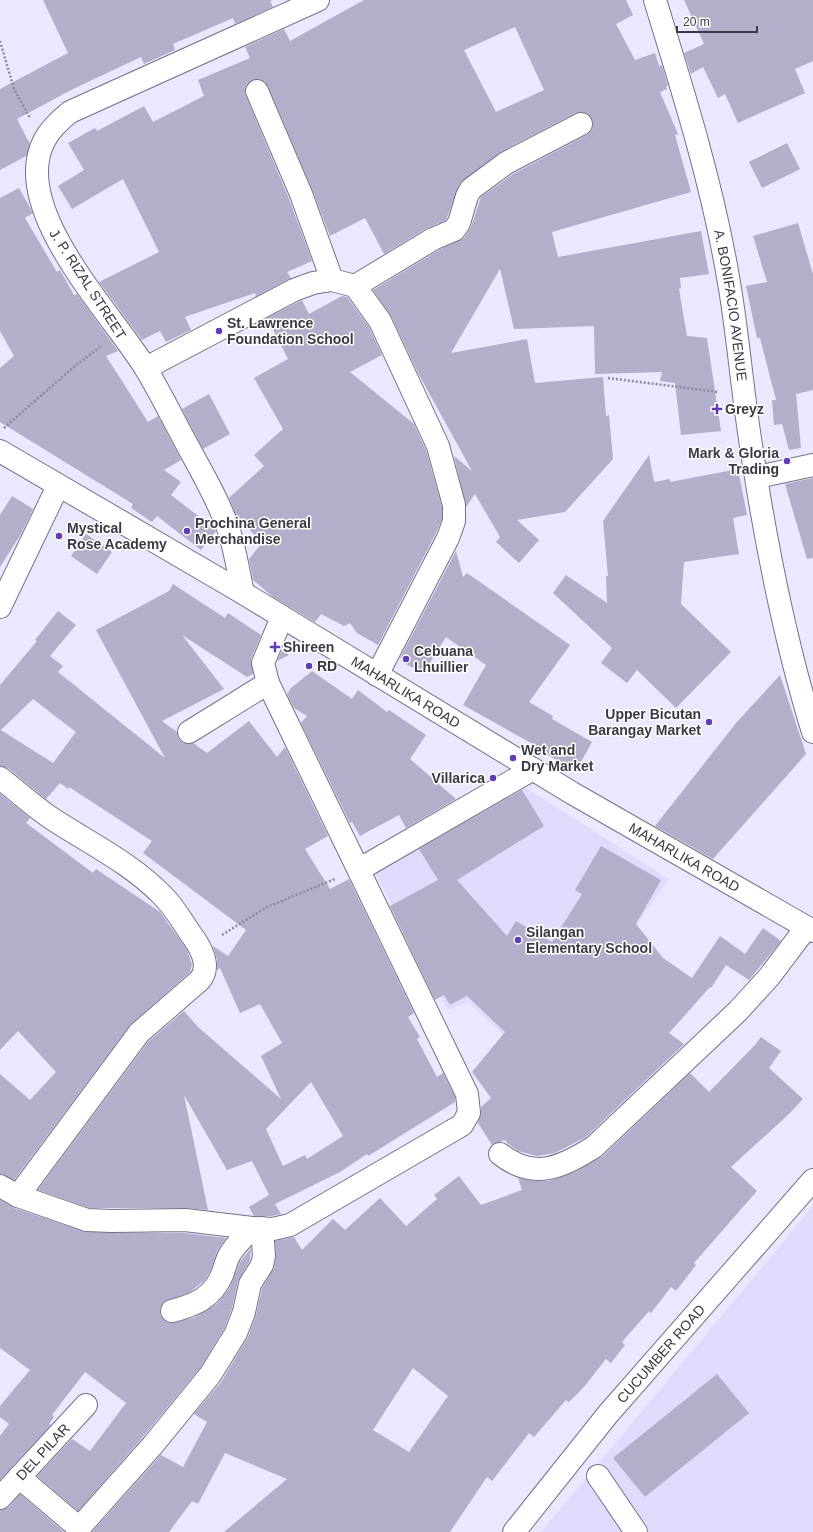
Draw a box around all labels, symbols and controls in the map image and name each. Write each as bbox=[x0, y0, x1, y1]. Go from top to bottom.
scale bar bbox=[677, 8, 757, 34]
text: 20 m bbox=[683, 15, 710, 29]
street label: J. P. RIZAL STREET bbox=[46, 226, 130, 343]
street label: A. BONIFACIO AVENUE bbox=[711, 228, 750, 382]
place label: St. Lawrence Foundation School bbox=[227, 315, 354, 347]
marker: St. Lawrence Foundation School bbox=[214, 326, 224, 336]
place label: Greyz bbox=[725, 401, 764, 417]
marker: Greyz bbox=[712, 404, 722, 414]
place label: Mark & Gloria Trading bbox=[688, 445, 779, 477]
marker: Mark & Gloria Trading bbox=[782, 456, 792, 466]
place label: Prochina General Merchandise bbox=[195, 515, 311, 547]
place label: Mystical Rose Academy bbox=[67, 520, 167, 552]
marker: Prochina General Merchandise bbox=[182, 526, 192, 536]
marker: Mystical Rose Academy bbox=[54, 531, 64, 541]
place label: Shireen bbox=[283, 639, 334, 655]
marker: Shireen bbox=[270, 642, 280, 652]
place label: Cebuana Lhuillier bbox=[414, 643, 473, 675]
street label: MAHARLIKA ROAD bbox=[348, 653, 463, 731]
marker: Cebuana Lhuillier bbox=[401, 654, 411, 664]
place label: RD bbox=[317, 658, 337, 674]
marker: RD bbox=[304, 661, 314, 671]
place label: Upper Bicutan Barangay Market bbox=[588, 706, 701, 738]
marker: Upper Bicutan Barangay Market bbox=[704, 717, 714, 727]
place label: Wet and Dry Market bbox=[521, 742, 594, 774]
marker: Wet and Dry Market bbox=[508, 753, 518, 763]
place label: Villarica bbox=[432, 770, 485, 786]
marker: Villarica bbox=[488, 773, 498, 783]
street label: MAHARLIKA ROAD bbox=[626, 819, 742, 895]
place label: Silangan Elementary School bbox=[526, 924, 652, 956]
marker: Silangan Elementary School bbox=[513, 935, 523, 945]
street label: CUCUMBER ROAD bbox=[613, 1301, 708, 1406]
street label: DEL PILAR bbox=[13, 1420, 73, 1483]

